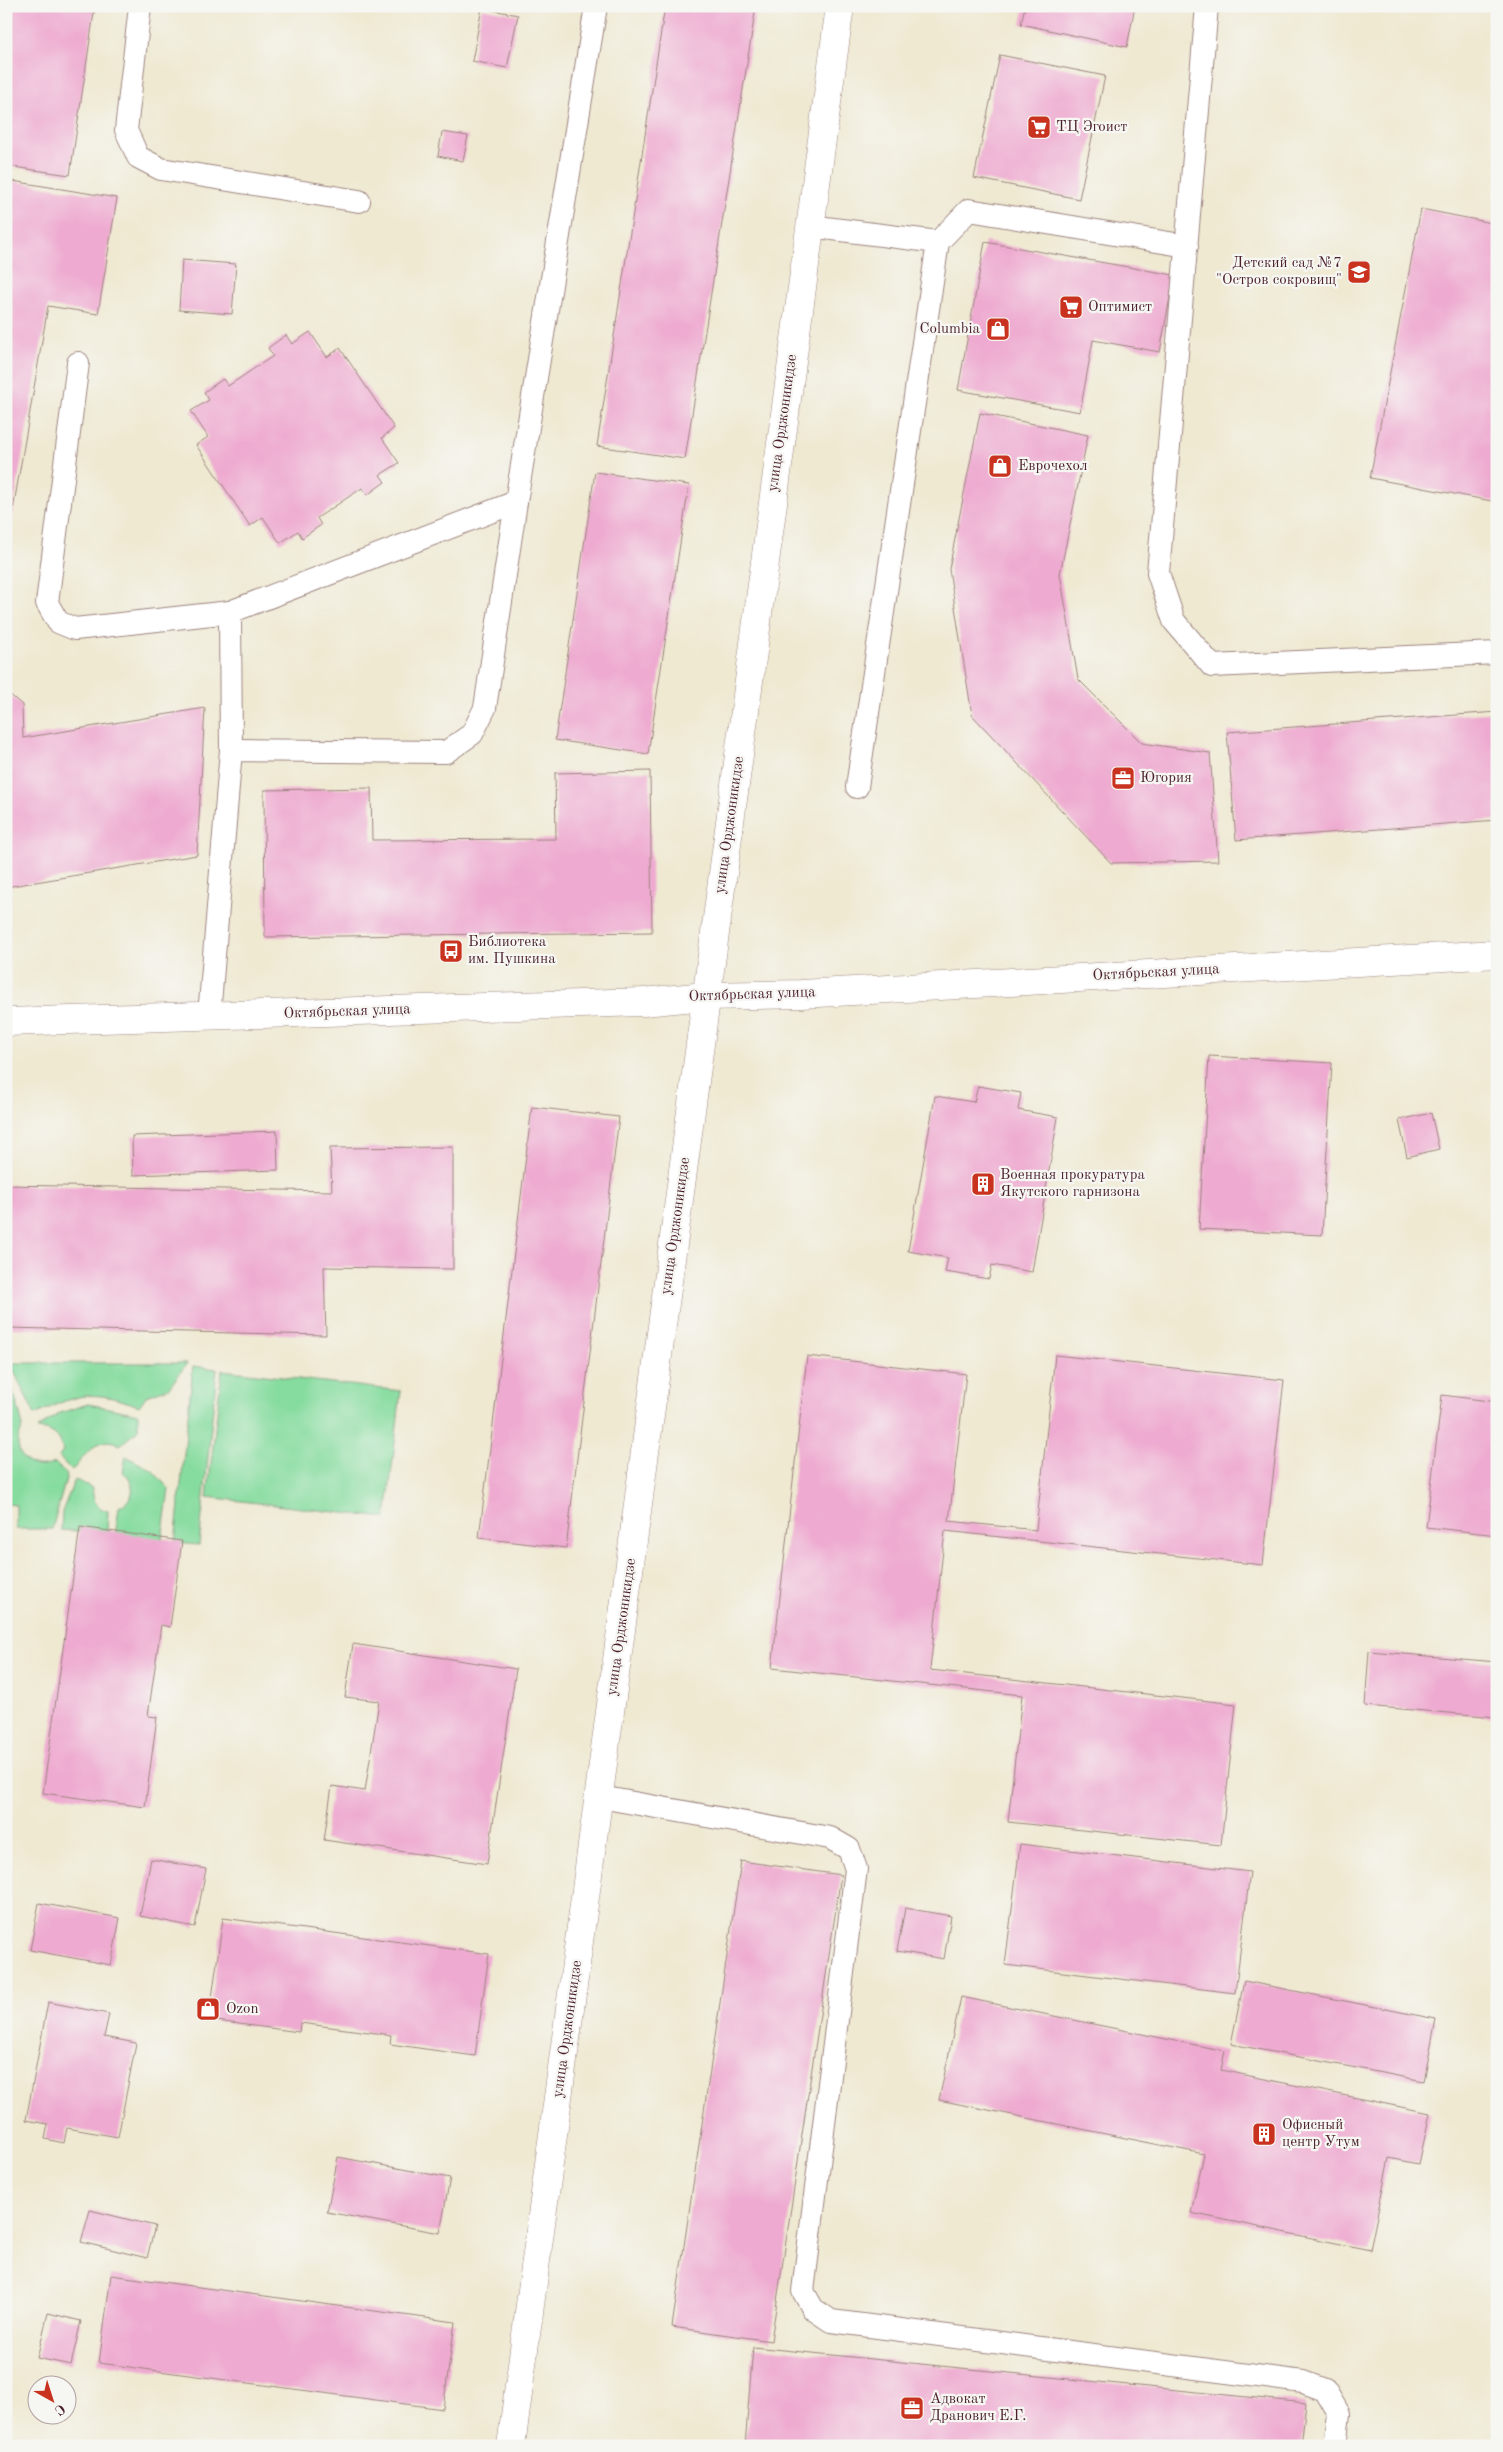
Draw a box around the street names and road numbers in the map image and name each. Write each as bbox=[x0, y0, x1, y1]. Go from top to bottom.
street label: улица Орджоникидзе bbox=[766, 353, 800, 493]
street label: улица Орджоникидзе bbox=[713, 755, 747, 895]
street label: Октябрьская улица bbox=[1092, 962, 1220, 984]
street label: Октябрьская улица bbox=[688, 985, 816, 1005]
street label: Октябрьская улица bbox=[283, 1002, 411, 1022]
street label: улица Орджоникидзе bbox=[659, 1156, 693, 1296]
street label: улица Орджоникидзе bbox=[605, 1557, 639, 1697]
street label: улица Орджоникидзе bbox=[551, 1959, 585, 2099]

